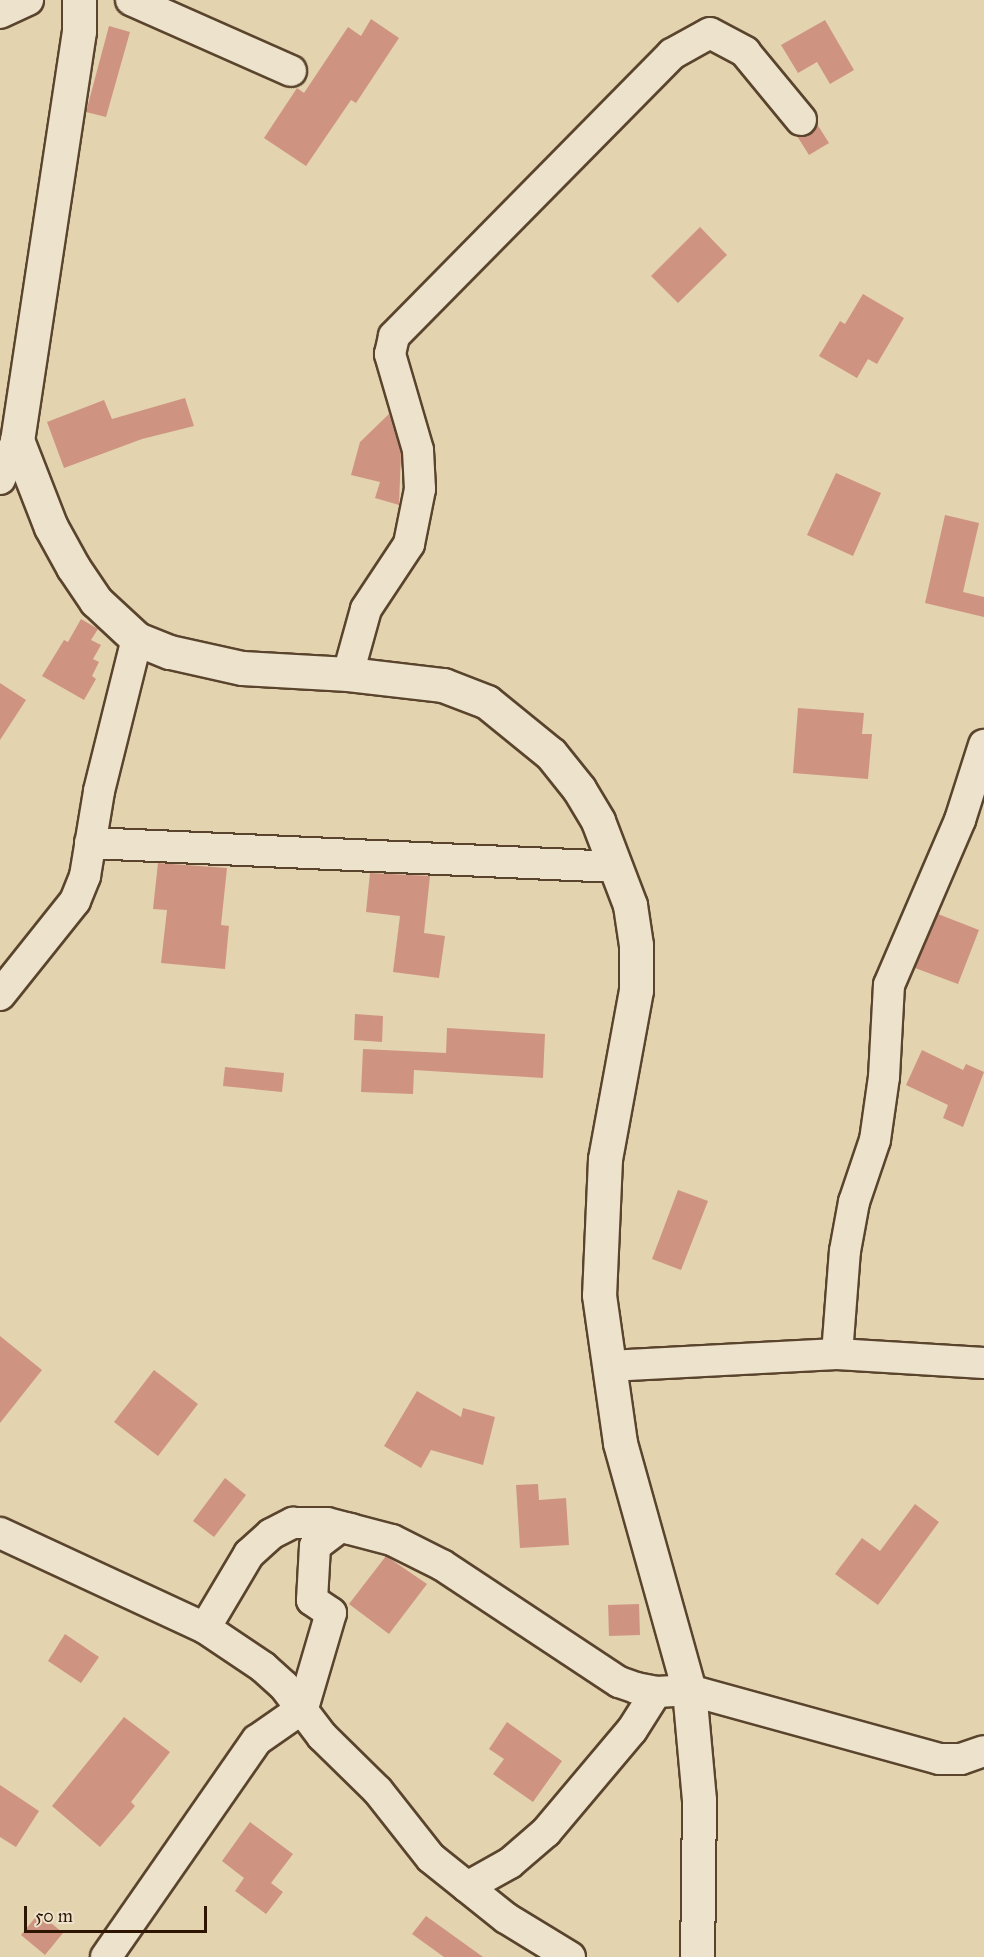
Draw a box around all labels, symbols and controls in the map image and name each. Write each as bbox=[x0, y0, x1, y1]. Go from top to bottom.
scale bar bbox=[27, 1894, 210, 1932]
text: 50 m bbox=[35, 1905, 73, 1927]

